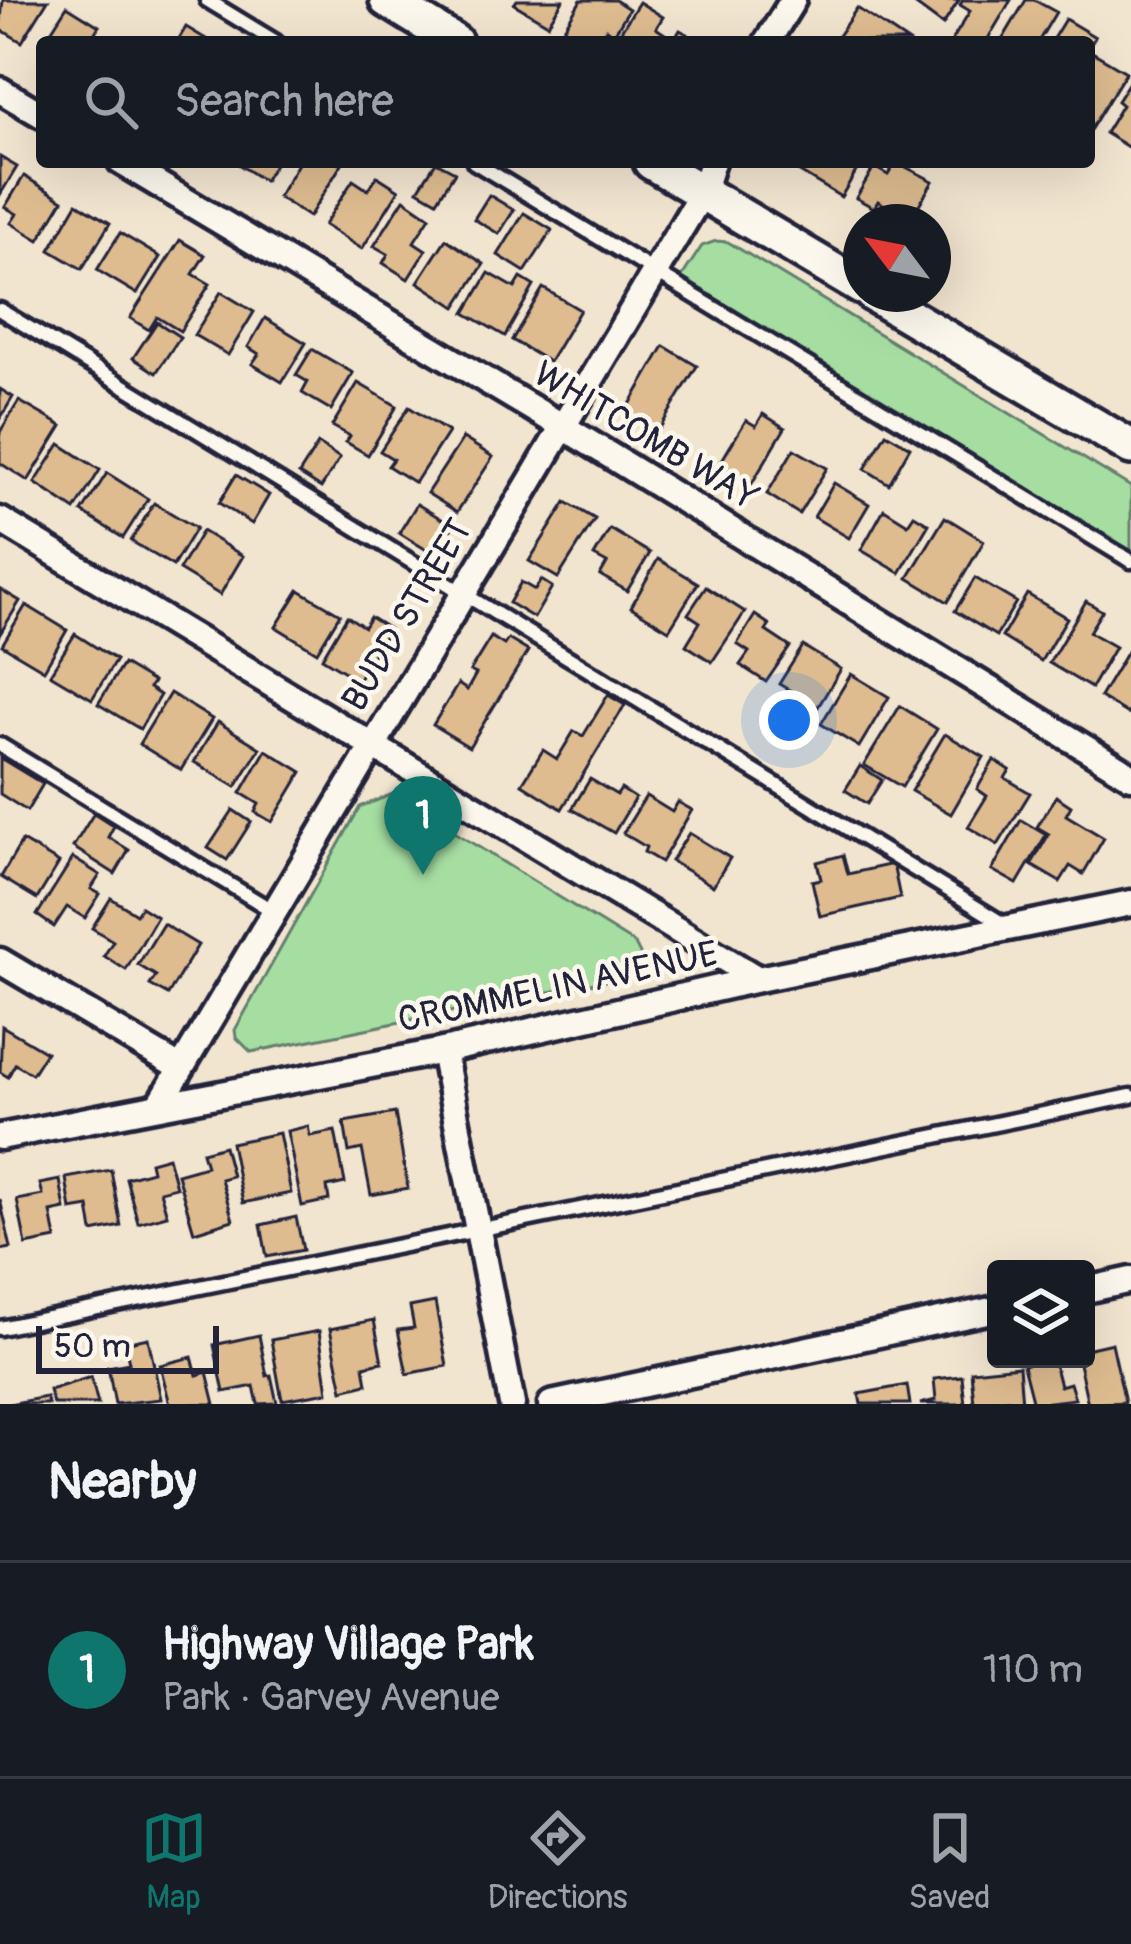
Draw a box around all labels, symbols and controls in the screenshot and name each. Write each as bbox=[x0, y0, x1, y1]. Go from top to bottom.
search box bbox=[36, 36, 1095, 168]
icon: search bbox=[78, 69, 144, 135]
text: Search here bbox=[174, 74, 394, 130]
north arrow bbox=[843, 204, 951, 312]
street label: WHITCOMB WAY bbox=[525, 351, 767, 521]
street label: BUDD STREET bbox=[332, 511, 482, 719]
your location bbox=[759, 690, 819, 750]
pin: 1 bbox=[384, 776, 462, 875]
street label: CROMMELIN AVENUE bbox=[394, 931, 722, 1043]
map controls bbox=[987, 1260, 1095, 1368]
button: layers bbox=[987, 1260, 1095, 1368]
scale bar bbox=[36, 1320, 219, 1373]
text: 50 m bbox=[54, 1326, 131, 1367]
text: Nearby bbox=[48, 1450, 196, 1514]
text: Highway Village Park bbox=[162, 1617, 534, 1673]
text: 1 bbox=[79, 1645, 95, 1694]
text: 110 m bbox=[983, 1645, 1083, 1694]
text: Park · Garvey Avenue bbox=[162, 1673, 500, 1722]
tab: Map bbox=[141, 1805, 207, 1918]
tab: Directions bbox=[488, 1805, 628, 1918]
tab: Saved bbox=[909, 1805, 990, 1918]

